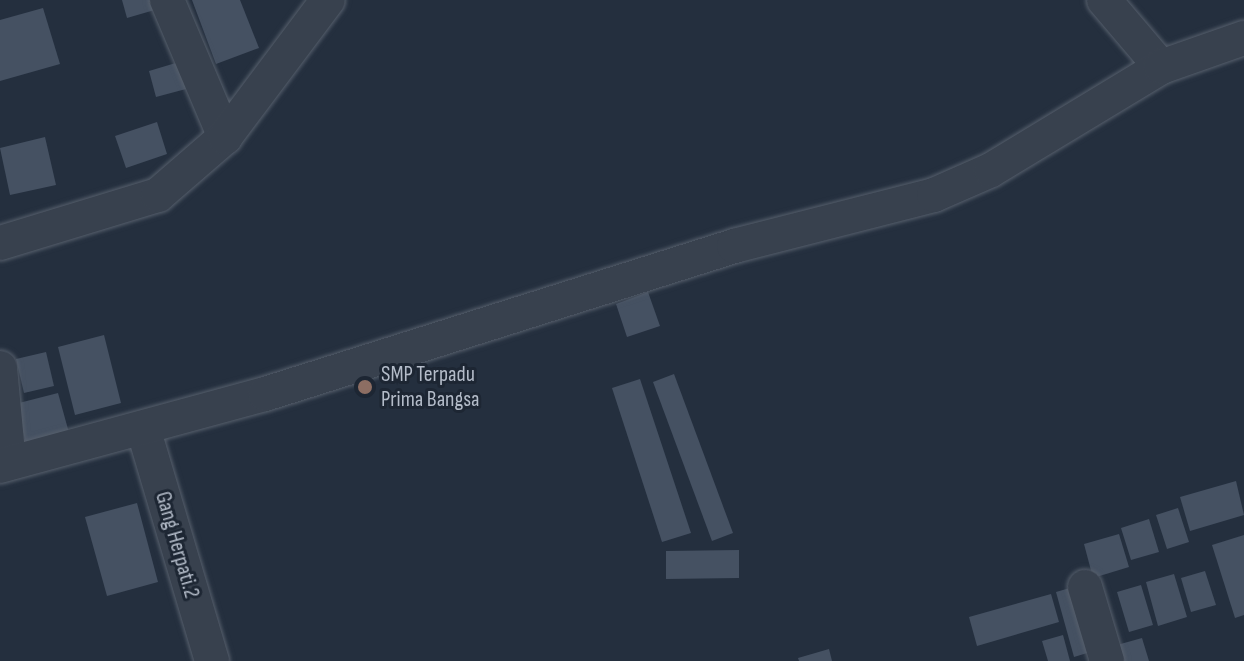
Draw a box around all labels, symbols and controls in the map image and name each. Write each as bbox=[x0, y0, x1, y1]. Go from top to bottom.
place label: SMP Terpadu Prima Bangsa bbox=[381, 361, 480, 412]
marker: SMP Terpadu Prima Bangsa bbox=[356, 378, 374, 396]
street label: Gang Herpati.2 bbox=[149, 489, 205, 601]

